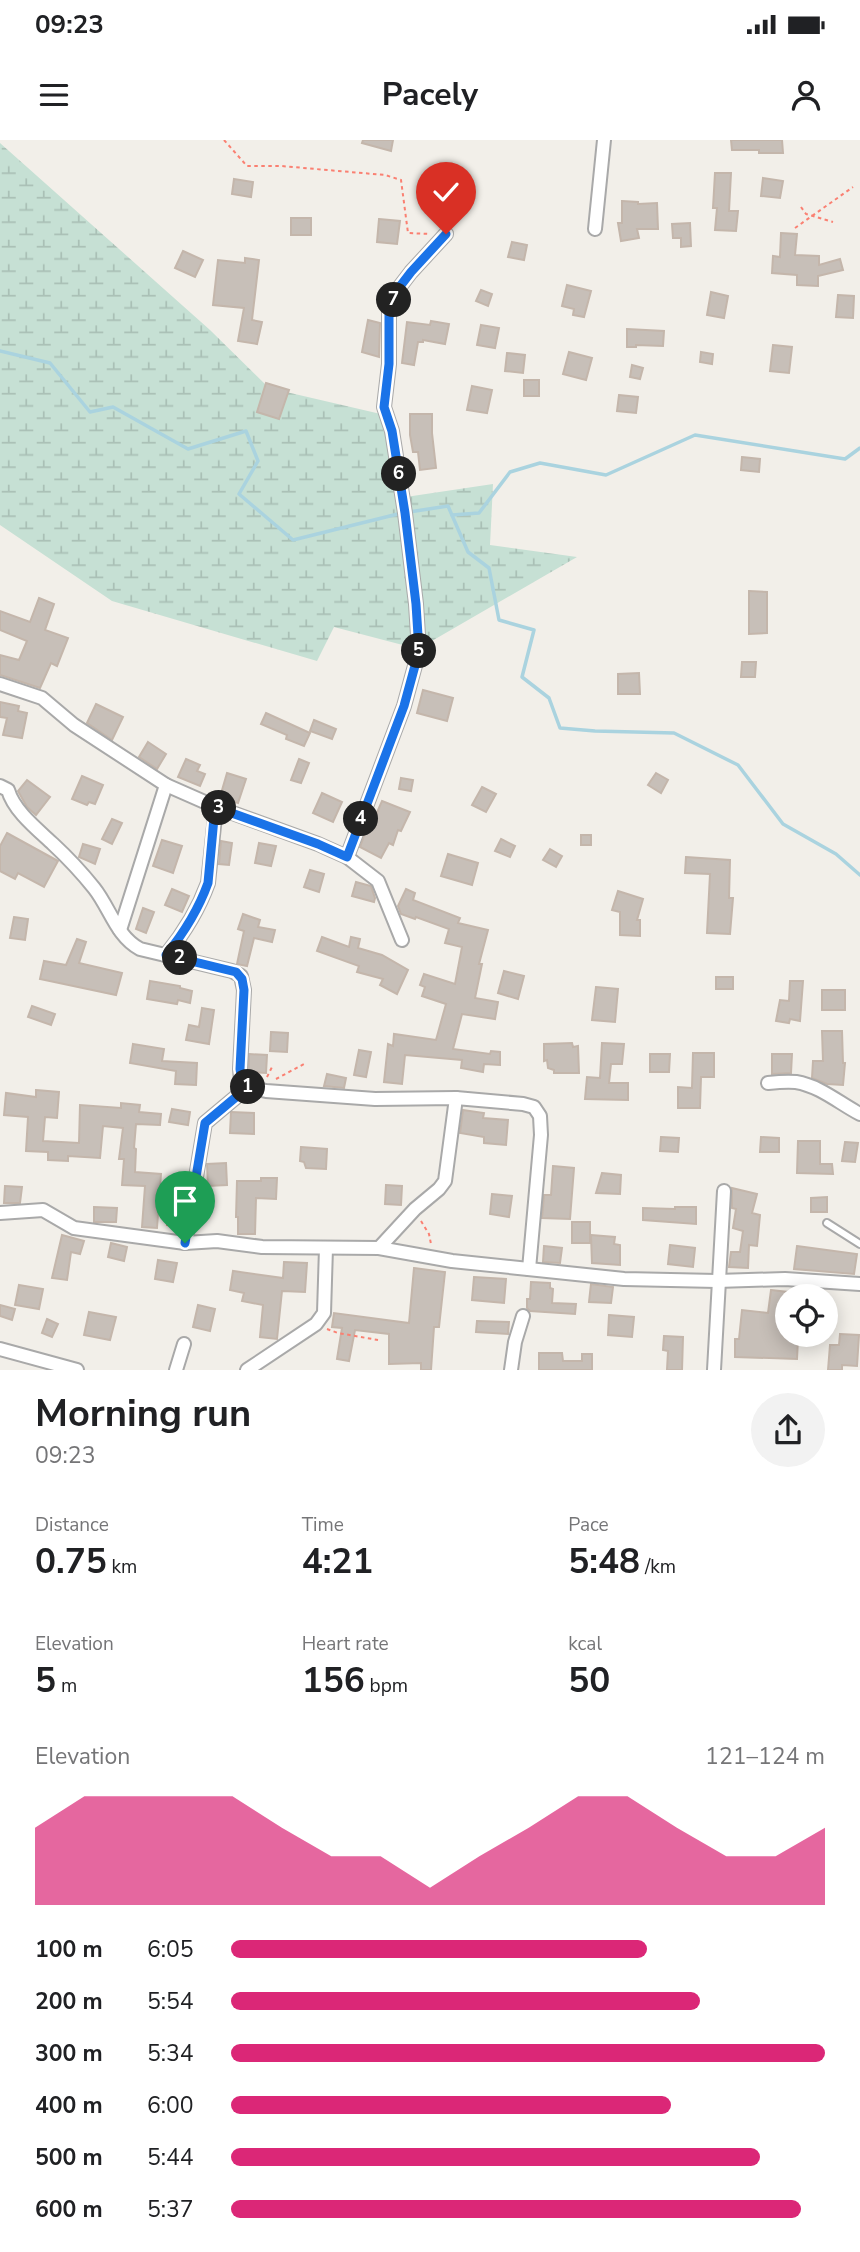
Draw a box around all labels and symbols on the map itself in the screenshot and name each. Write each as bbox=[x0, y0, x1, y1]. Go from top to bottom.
pin bbox=[416, 162, 476, 234]
pin: 7 bbox=[376, 282, 412, 318]
pin: 6 bbox=[382, 456, 416, 492]
pin: 5 bbox=[402, 634, 436, 668]
pin: 3 bbox=[202, 790, 236, 826]
pin: 4 bbox=[344, 802, 378, 836]
pin: 2 bbox=[162, 940, 198, 976]
pin: 1 bbox=[230, 1070, 266, 1104]
pin bbox=[155, 1171, 215, 1243]

